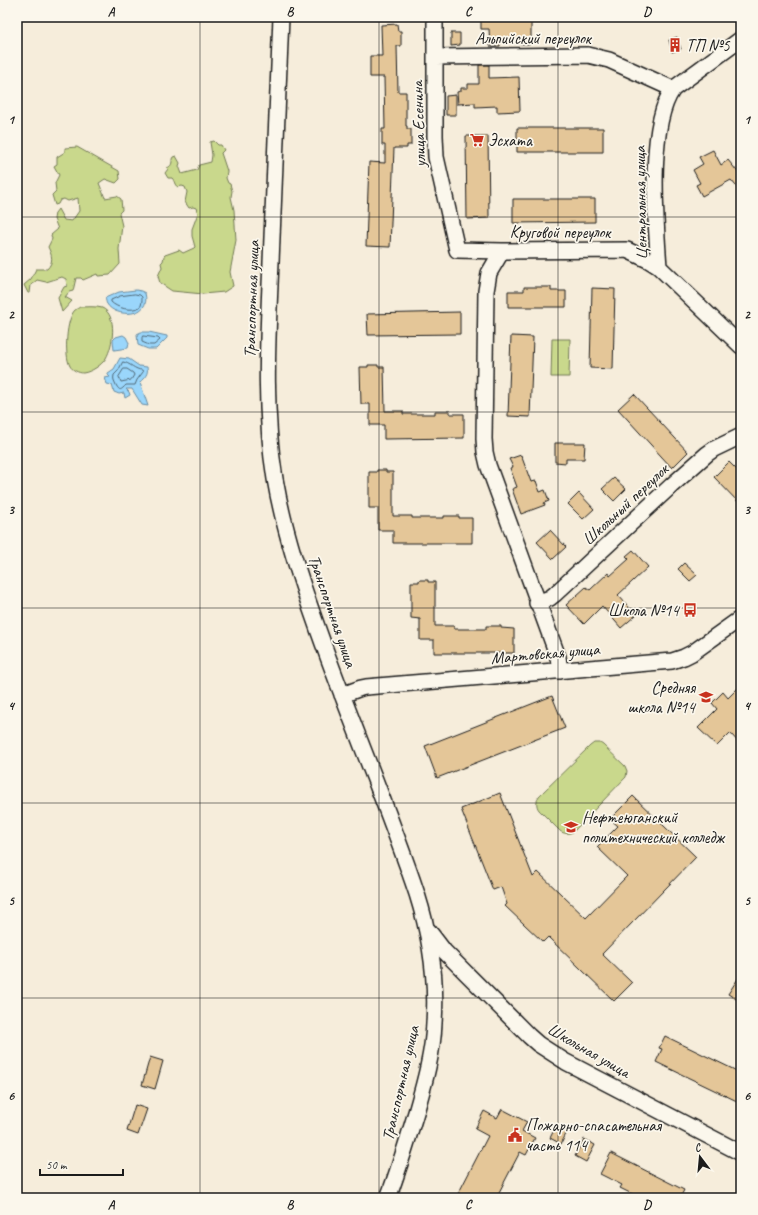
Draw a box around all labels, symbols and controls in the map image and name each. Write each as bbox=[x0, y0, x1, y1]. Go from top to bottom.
text: A bbox=[108, 4, 116, 20]
text: B bbox=[287, 4, 295, 20]
text: C bbox=[465, 4, 473, 20]
text: D bbox=[643, 4, 652, 20]
street label: Альпийский переулок bbox=[475, 28, 593, 49]
place label: ТП №5 bbox=[686, 35, 731, 56]
building icon: ТП №5 bbox=[667, 37, 683, 53]
street label: улица Есенина bbox=[406, 78, 431, 168]
text: 1 bbox=[8, 112, 16, 128]
text: 1 bbox=[744, 112, 752, 128]
place label: Эсхата bbox=[488, 130, 533, 151]
supermarket icon: Эсхата bbox=[469, 132, 485, 148]
street label: Центральная улица bbox=[629, 144, 652, 260]
street label: Круговой переулок bbox=[510, 222, 612, 243]
street label: Транспортная улица bbox=[239, 238, 264, 358]
text: 2 bbox=[8, 307, 15, 323]
text: 2 bbox=[744, 307, 751, 323]
street label: Школьный переулок bbox=[578, 458, 674, 550]
text: 3 bbox=[8, 502, 15, 518]
text: 3 bbox=[744, 502, 751, 518]
street label: Транспортная улица bbox=[303, 552, 362, 672]
place label: Школа №14 bbox=[608, 600, 681, 621]
bus stop icon: Школа №14 bbox=[682, 602, 698, 618]
street label: Мартовская улица bbox=[490, 638, 602, 669]
place label: Средняя школа №14 bbox=[627, 677, 697, 718]
school or university icon: Средняя школа №14 bbox=[698, 689, 714, 705]
text: 4 bbox=[8, 698, 16, 714]
text: 4 bbox=[744, 698, 752, 714]
place label: Нефтеюганский политехнический колледж bbox=[582, 807, 726, 848]
school or university icon: Нефтеюганский политехнический колледж bbox=[563, 819, 579, 835]
text: 5 bbox=[8, 893, 15, 909]
text: 5 bbox=[744, 893, 751, 909]
street label: Школьная улица bbox=[544, 1018, 635, 1083]
street label: Транспортная улица bbox=[377, 1022, 424, 1143]
text: 6 bbox=[8, 1088, 15, 1104]
text: 6 bbox=[744, 1088, 751, 1104]
place label: Пожарно-спасательная часть 114 bbox=[526, 1115, 663, 1156]
public building icon: Пожарно-спасательная часть 114 bbox=[507, 1127, 523, 1143]
north arrow bbox=[680, 1137, 720, 1177]
text: С bbox=[693, 1139, 703, 1155]
scale bar bbox=[40, 1151, 123, 1177]
text: 50 m bbox=[46, 1157, 68, 1173]
text: A bbox=[108, 1197, 116, 1213]
text: B bbox=[287, 1197, 295, 1213]
text: C bbox=[465, 1197, 473, 1213]
text: D bbox=[643, 1197, 652, 1213]

